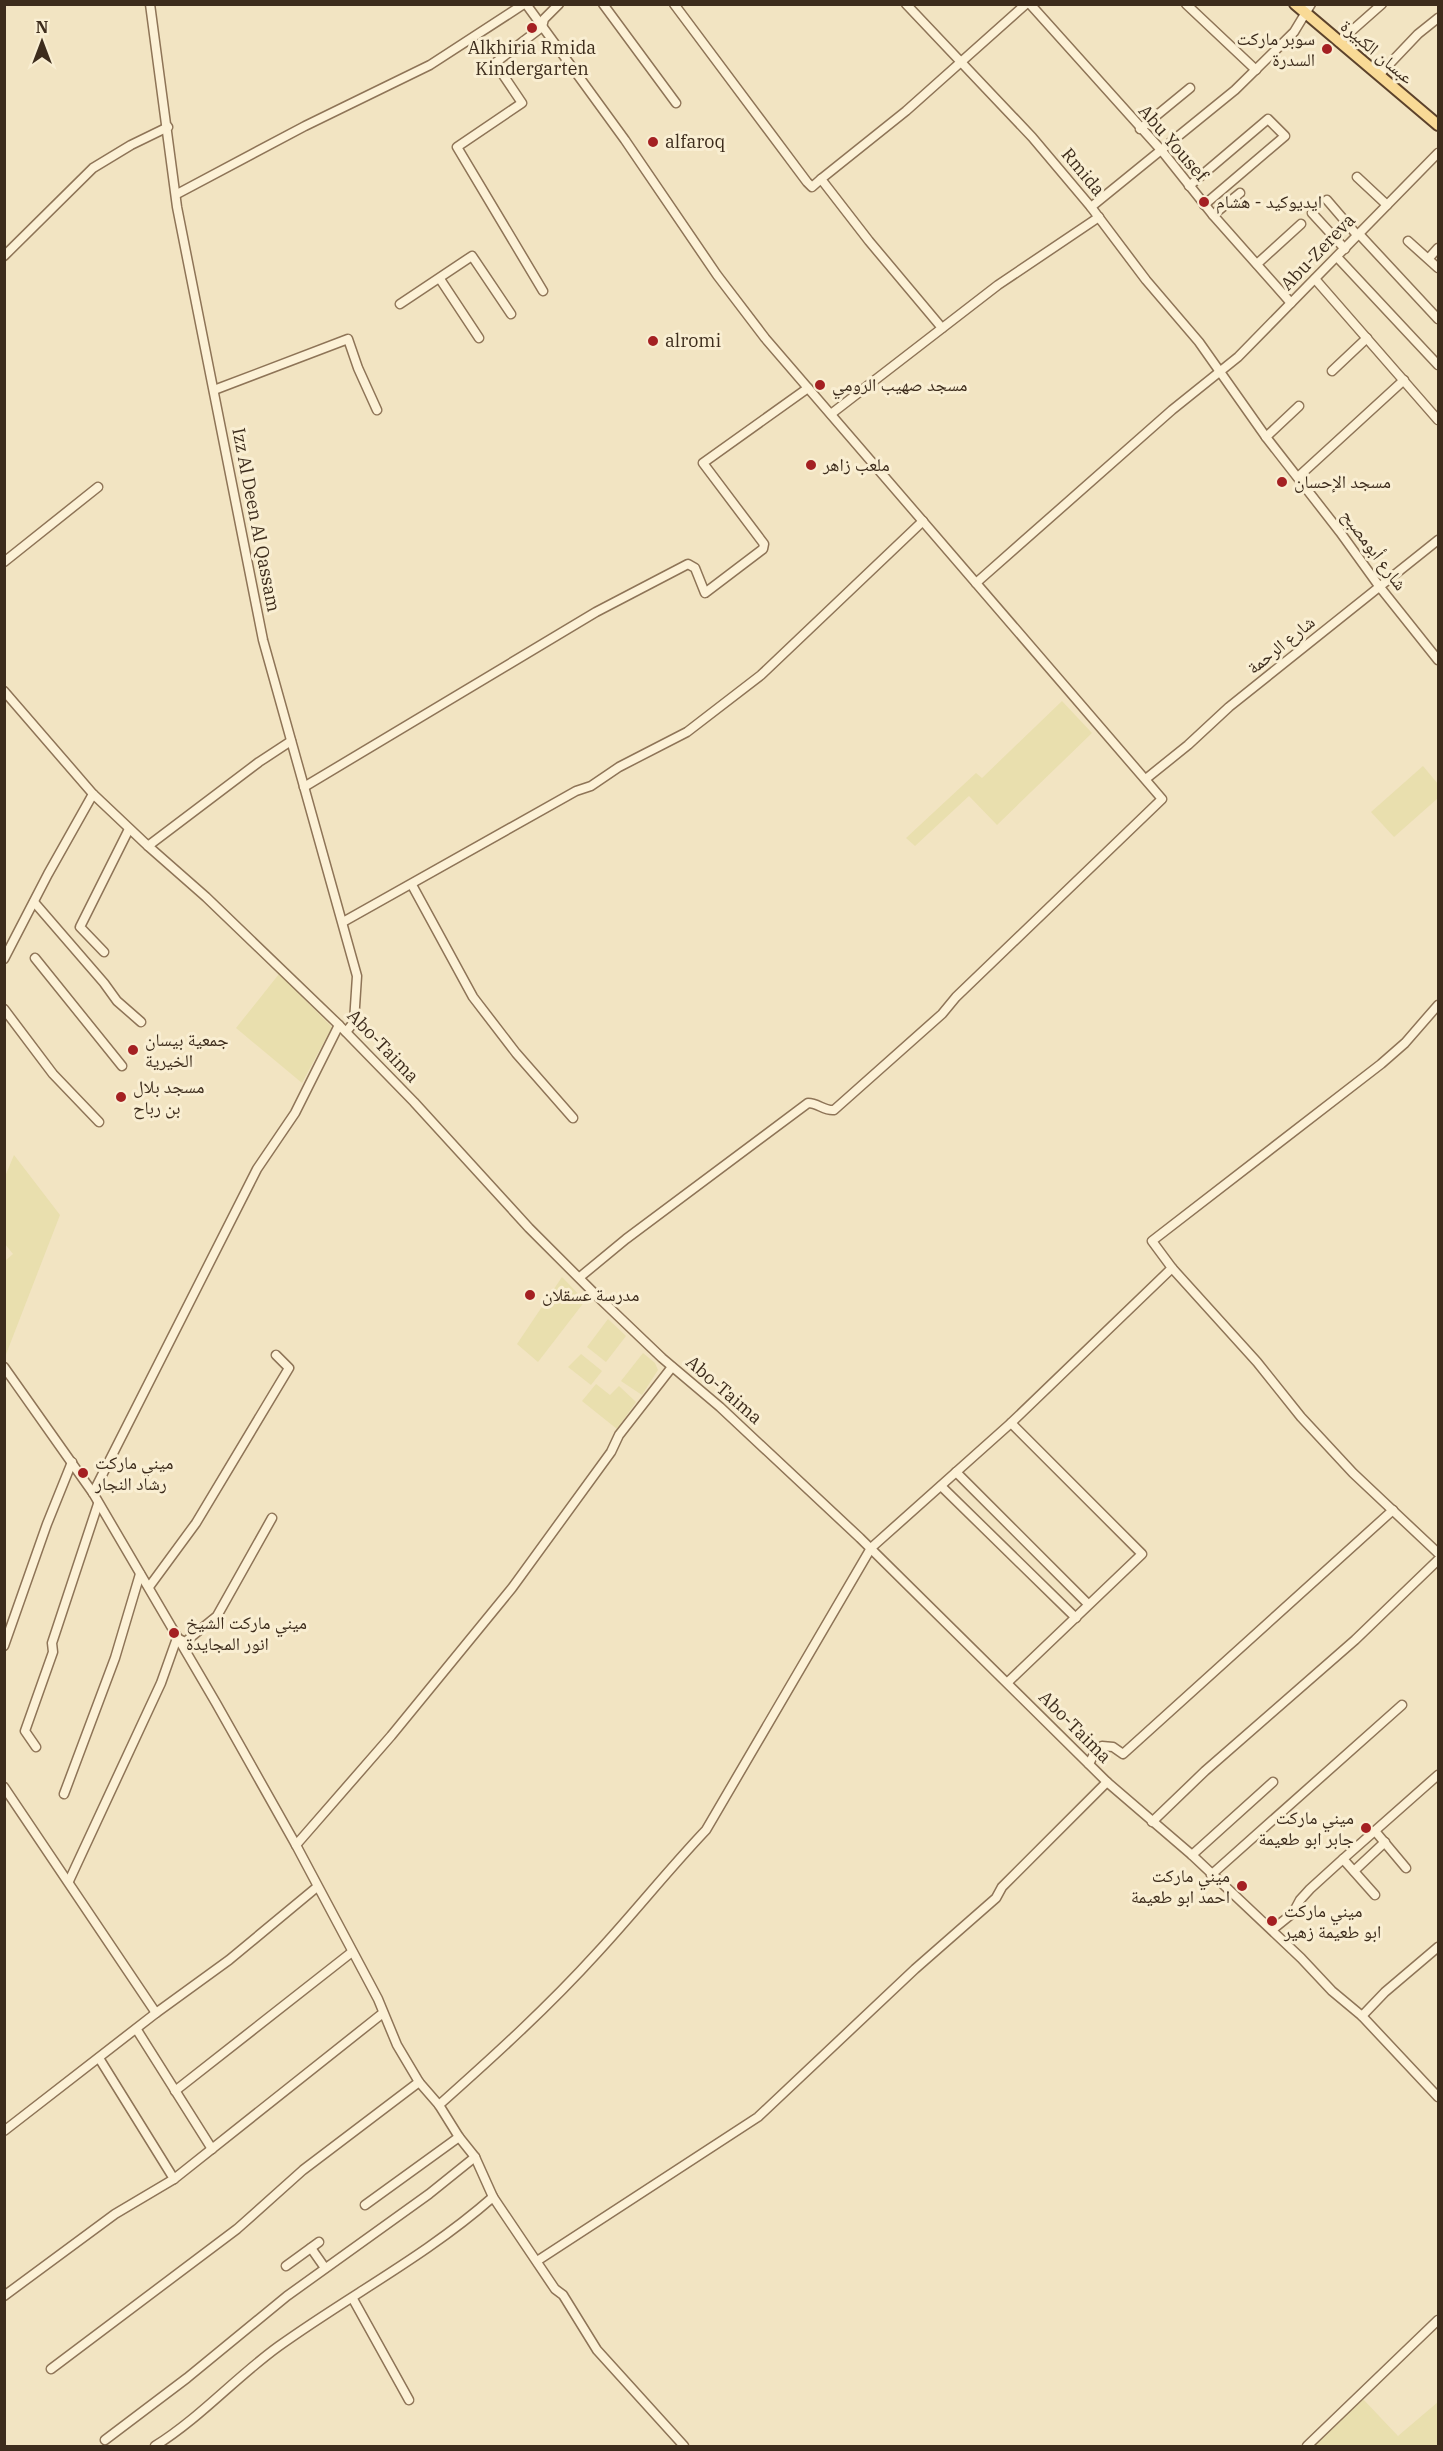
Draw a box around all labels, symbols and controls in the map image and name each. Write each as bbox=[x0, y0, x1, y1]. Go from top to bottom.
north arrow bbox=[12, 12, 72, 72]
street label: عبسان الكبيرة bbox=[1336, 14, 1419, 89]
text: N bbox=[36, 17, 48, 37]
marker: Alkhiria Rmida Kindergarten bbox=[525, 21, 539, 35]
place label: سوبر ماركت السدرة bbox=[1236, 27, 1315, 71]
place label: Alkhiria Rmida Kindergarten bbox=[468, 36, 596, 80]
marker: سوبر ماركت السدرة bbox=[1320, 42, 1334, 56]
street label: Abu Yousef bbox=[1134, 99, 1214, 187]
place label: alfaroq bbox=[665, 130, 726, 153]
marker: alfaroq bbox=[646, 135, 660, 149]
street label: Rmida bbox=[1057, 143, 1110, 201]
place label: ايديوكيد - هشام bbox=[1216, 190, 1322, 214]
marker: ايديوكيد - هشام bbox=[1197, 195, 1211, 209]
street label: Abu-Zereva bbox=[1275, 208, 1360, 295]
place label: alromi bbox=[665, 329, 722, 352]
marker: alromi bbox=[646, 334, 660, 348]
place label: مسجد صهيب الرومي bbox=[832, 373, 968, 400]
marker: مسجد صهيب الرومي bbox=[813, 378, 827, 392]
street label: Izz Al Deen Al Qassam bbox=[227, 426, 286, 614]
place label: ملعب زاهر bbox=[822, 453, 890, 476]
marker: ملعب زاهر bbox=[804, 458, 818, 472]
place label: مسجد الإحسان bbox=[1294, 470, 1391, 493]
marker: مسجد الإحسان bbox=[1275, 475, 1289, 489]
street label: شارع أبومصبح bbox=[1336, 505, 1412, 595]
street label: شارع الرحمة bbox=[1242, 610, 1319, 679]
street label: Abo-Taima bbox=[343, 1004, 424, 1087]
place label: جمعية بيسان الخيرية bbox=[145, 1028, 229, 1072]
marker: جمعية بيسان الخيرية bbox=[126, 1043, 140, 1057]
place label: مسجد بلال بن رباح bbox=[133, 1075, 204, 1120]
marker: مسجد بلال بن رباح bbox=[114, 1090, 128, 1104]
place label: مدرسة عسقلان bbox=[542, 1283, 639, 1306]
marker: مدرسة عسقلان bbox=[523, 1288, 537, 1302]
street label: Abo-Taima bbox=[682, 1350, 767, 1429]
place label: ميني ماركت رشاد النجار bbox=[94, 1451, 173, 1495]
marker: ميني ماركت رشاد النجار bbox=[76, 1466, 90, 1480]
place label: ميني ماركت الشيخ انور المجايدة bbox=[186, 1611, 307, 1655]
marker: ميني ماركت الشيخ انور المجايدة bbox=[167, 1626, 181, 1640]
street label: Abo-Taima bbox=[1034, 1685, 1117, 1768]
place label: ميني ماركت جابر ابو طعيمة bbox=[1258, 1806, 1354, 1850]
marker: ميني ماركت جابر ابو طعيمة bbox=[1359, 1821, 1373, 1835]
place label: ميني ماركت احمد ابو طعيمة bbox=[1131, 1864, 1230, 1908]
marker: ميني ماركت احمد ابو طعيمة bbox=[1235, 1879, 1249, 1893]
place label: ميني ماركت ابو طعيمة زهير bbox=[1283, 1899, 1381, 1943]
marker: ميني ماركت ابو طعيمة زهير bbox=[1265, 1914, 1279, 1928]

